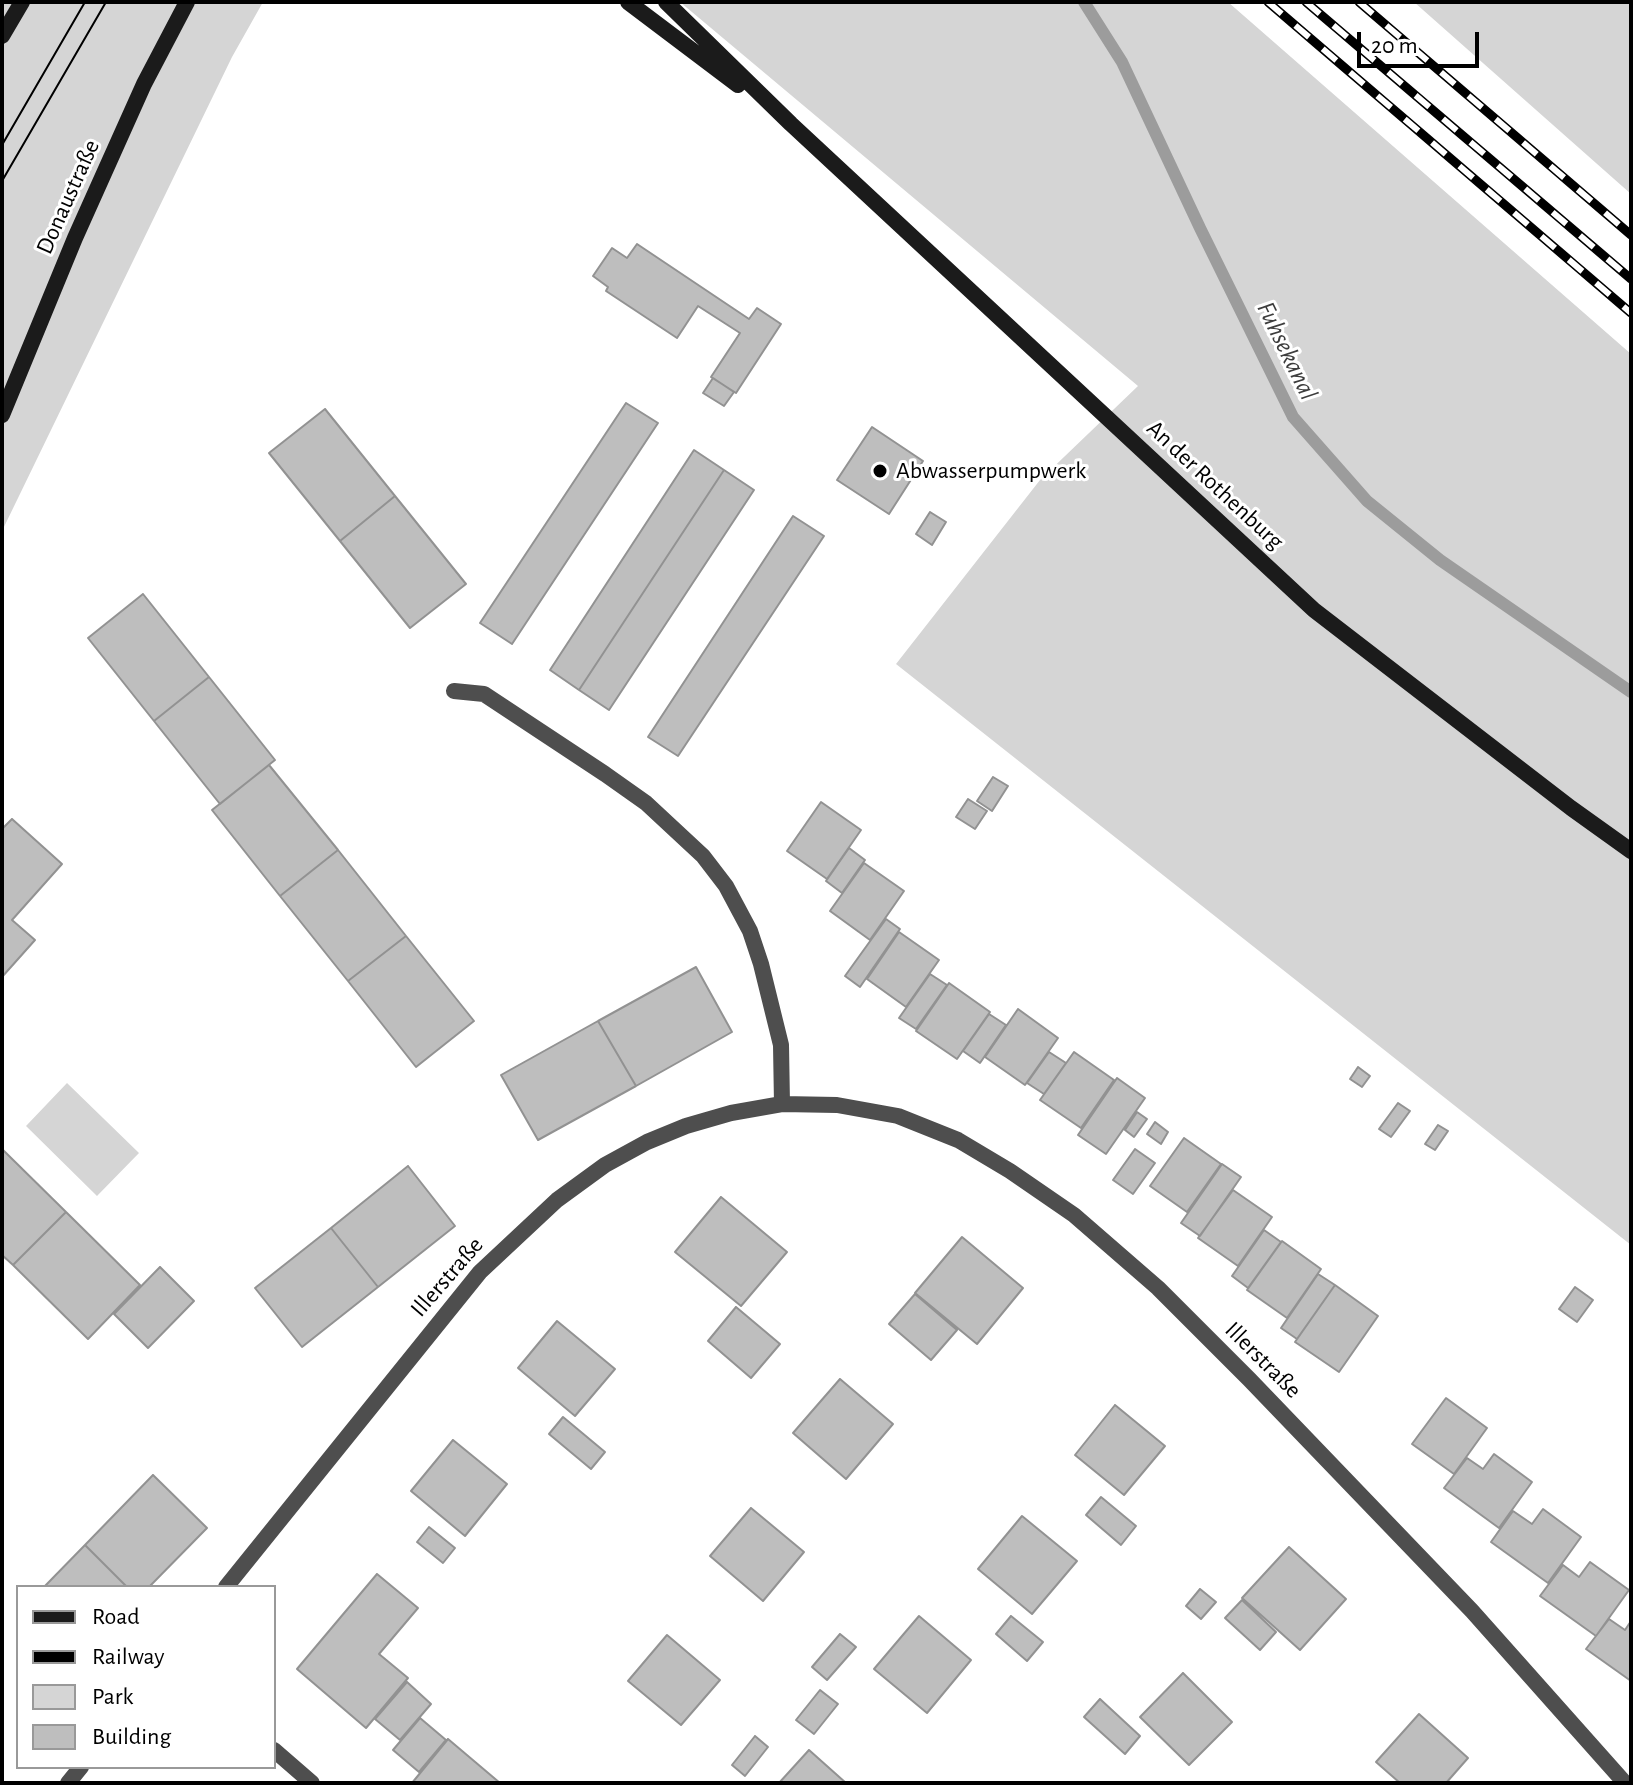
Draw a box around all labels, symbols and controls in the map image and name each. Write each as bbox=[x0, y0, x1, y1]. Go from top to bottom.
scale bar bbox=[1361, 16, 1483, 66]
text: 20 m bbox=[1371, 34, 1418, 58]
street label: Donaustraße bbox=[30, 135, 106, 259]
water label: Fuhsekanal bbox=[1250, 297, 1324, 405]
street label: An der Rothenburg bbox=[1141, 414, 1289, 556]
place label: Abwasserpumpwerk bbox=[896, 457, 1086, 485]
marker: Abwasserpumpwerk bbox=[871, 462, 889, 480]
street label: Illerstraße bbox=[404, 1231, 490, 1323]
street label: Illerstraße bbox=[1219, 1316, 1307, 1404]
legend bbox=[16, 1585, 276, 1769]
text: Road bbox=[92, 1605, 140, 1629]
text: Railway bbox=[92, 1645, 164, 1669]
text: Park bbox=[92, 1685, 133, 1709]
text: Building bbox=[92, 1725, 171, 1749]

